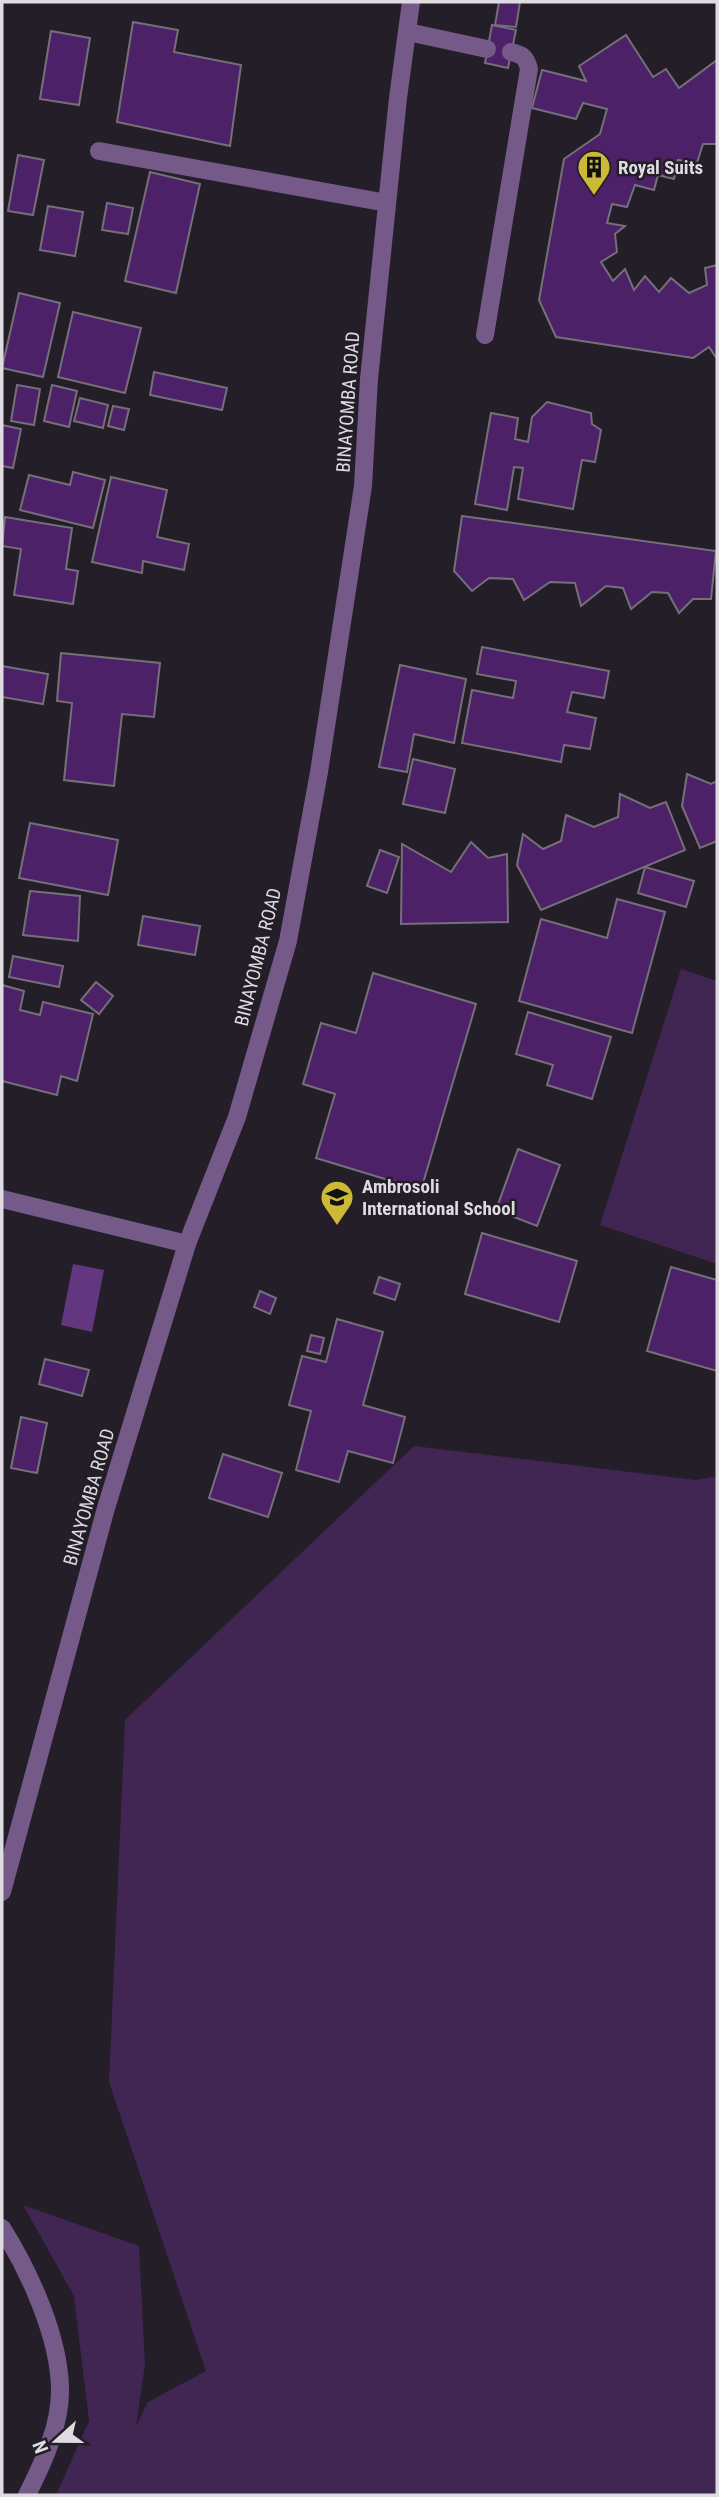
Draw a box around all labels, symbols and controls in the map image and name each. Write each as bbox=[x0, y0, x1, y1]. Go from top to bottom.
building icon: Royal Suits bbox=[575, 148, 613, 197]
place label: Royal Suits bbox=[618, 156, 703, 179]
street label: BINAYOMBA ROAD bbox=[332, 331, 364, 473]
street label: BINAYOMBA ROAD bbox=[230, 886, 286, 1028]
place label: Ambrosoli International School bbox=[362, 1175, 516, 1220]
school or university icon: Ambrosoli International School bbox=[318, 1178, 356, 1227]
street label: BINAYOMBA ROAD bbox=[58, 1426, 120, 1568]
north arrow bbox=[21, 2406, 91, 2476]
text: N bbox=[28, 2437, 53, 2456]

